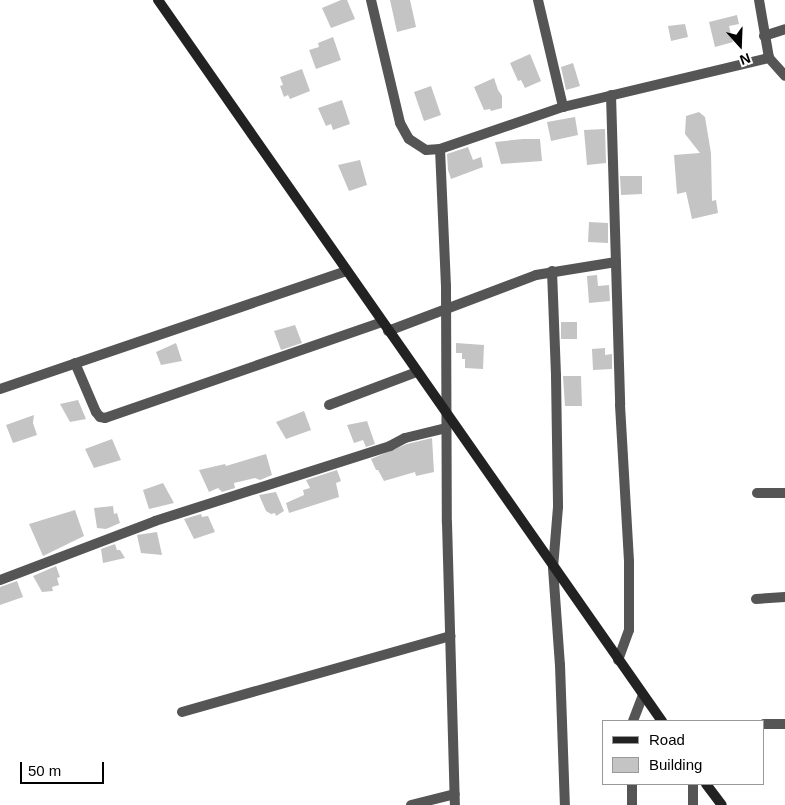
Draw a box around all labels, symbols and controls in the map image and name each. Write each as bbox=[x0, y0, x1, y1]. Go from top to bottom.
north arrow bbox=[715, 20, 765, 70]
text: N bbox=[738, 50, 753, 68]
legend bbox=[602, 720, 765, 785]
text: Road bbox=[649, 731, 685, 748]
scale bar bbox=[22, 752, 106, 784]
text: Building bbox=[649, 756, 702, 773]
text: 50 m bbox=[28, 762, 61, 779]

